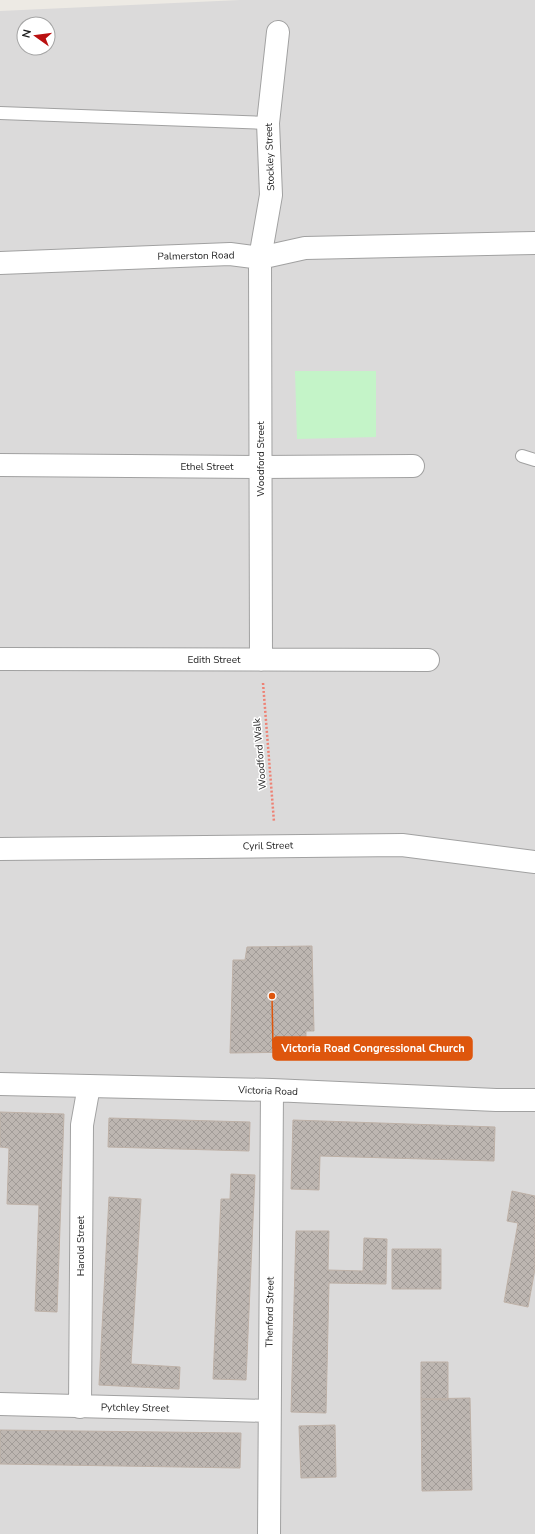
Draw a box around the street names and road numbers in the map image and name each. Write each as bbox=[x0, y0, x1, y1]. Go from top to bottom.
street label: Stockley Street bbox=[262, 122, 278, 191]
street label: Palmerston Road bbox=[157, 248, 235, 264]
street label: Woodford Street bbox=[254, 421, 268, 497]
street label: Ethel Street bbox=[180, 460, 234, 474]
street label: Edith Street bbox=[188, 653, 241, 667]
street label: Woodford Walk bbox=[250, 717, 270, 790]
street label: Cyril Street bbox=[243, 839, 294, 853]
street label: Victoria Road bbox=[237, 1083, 298, 1099]
street label: Harold Street bbox=[74, 1215, 88, 1276]
street label: Thenford Street bbox=[262, 1276, 278, 1347]
street label: Pytchley Street bbox=[101, 1400, 170, 1416]

